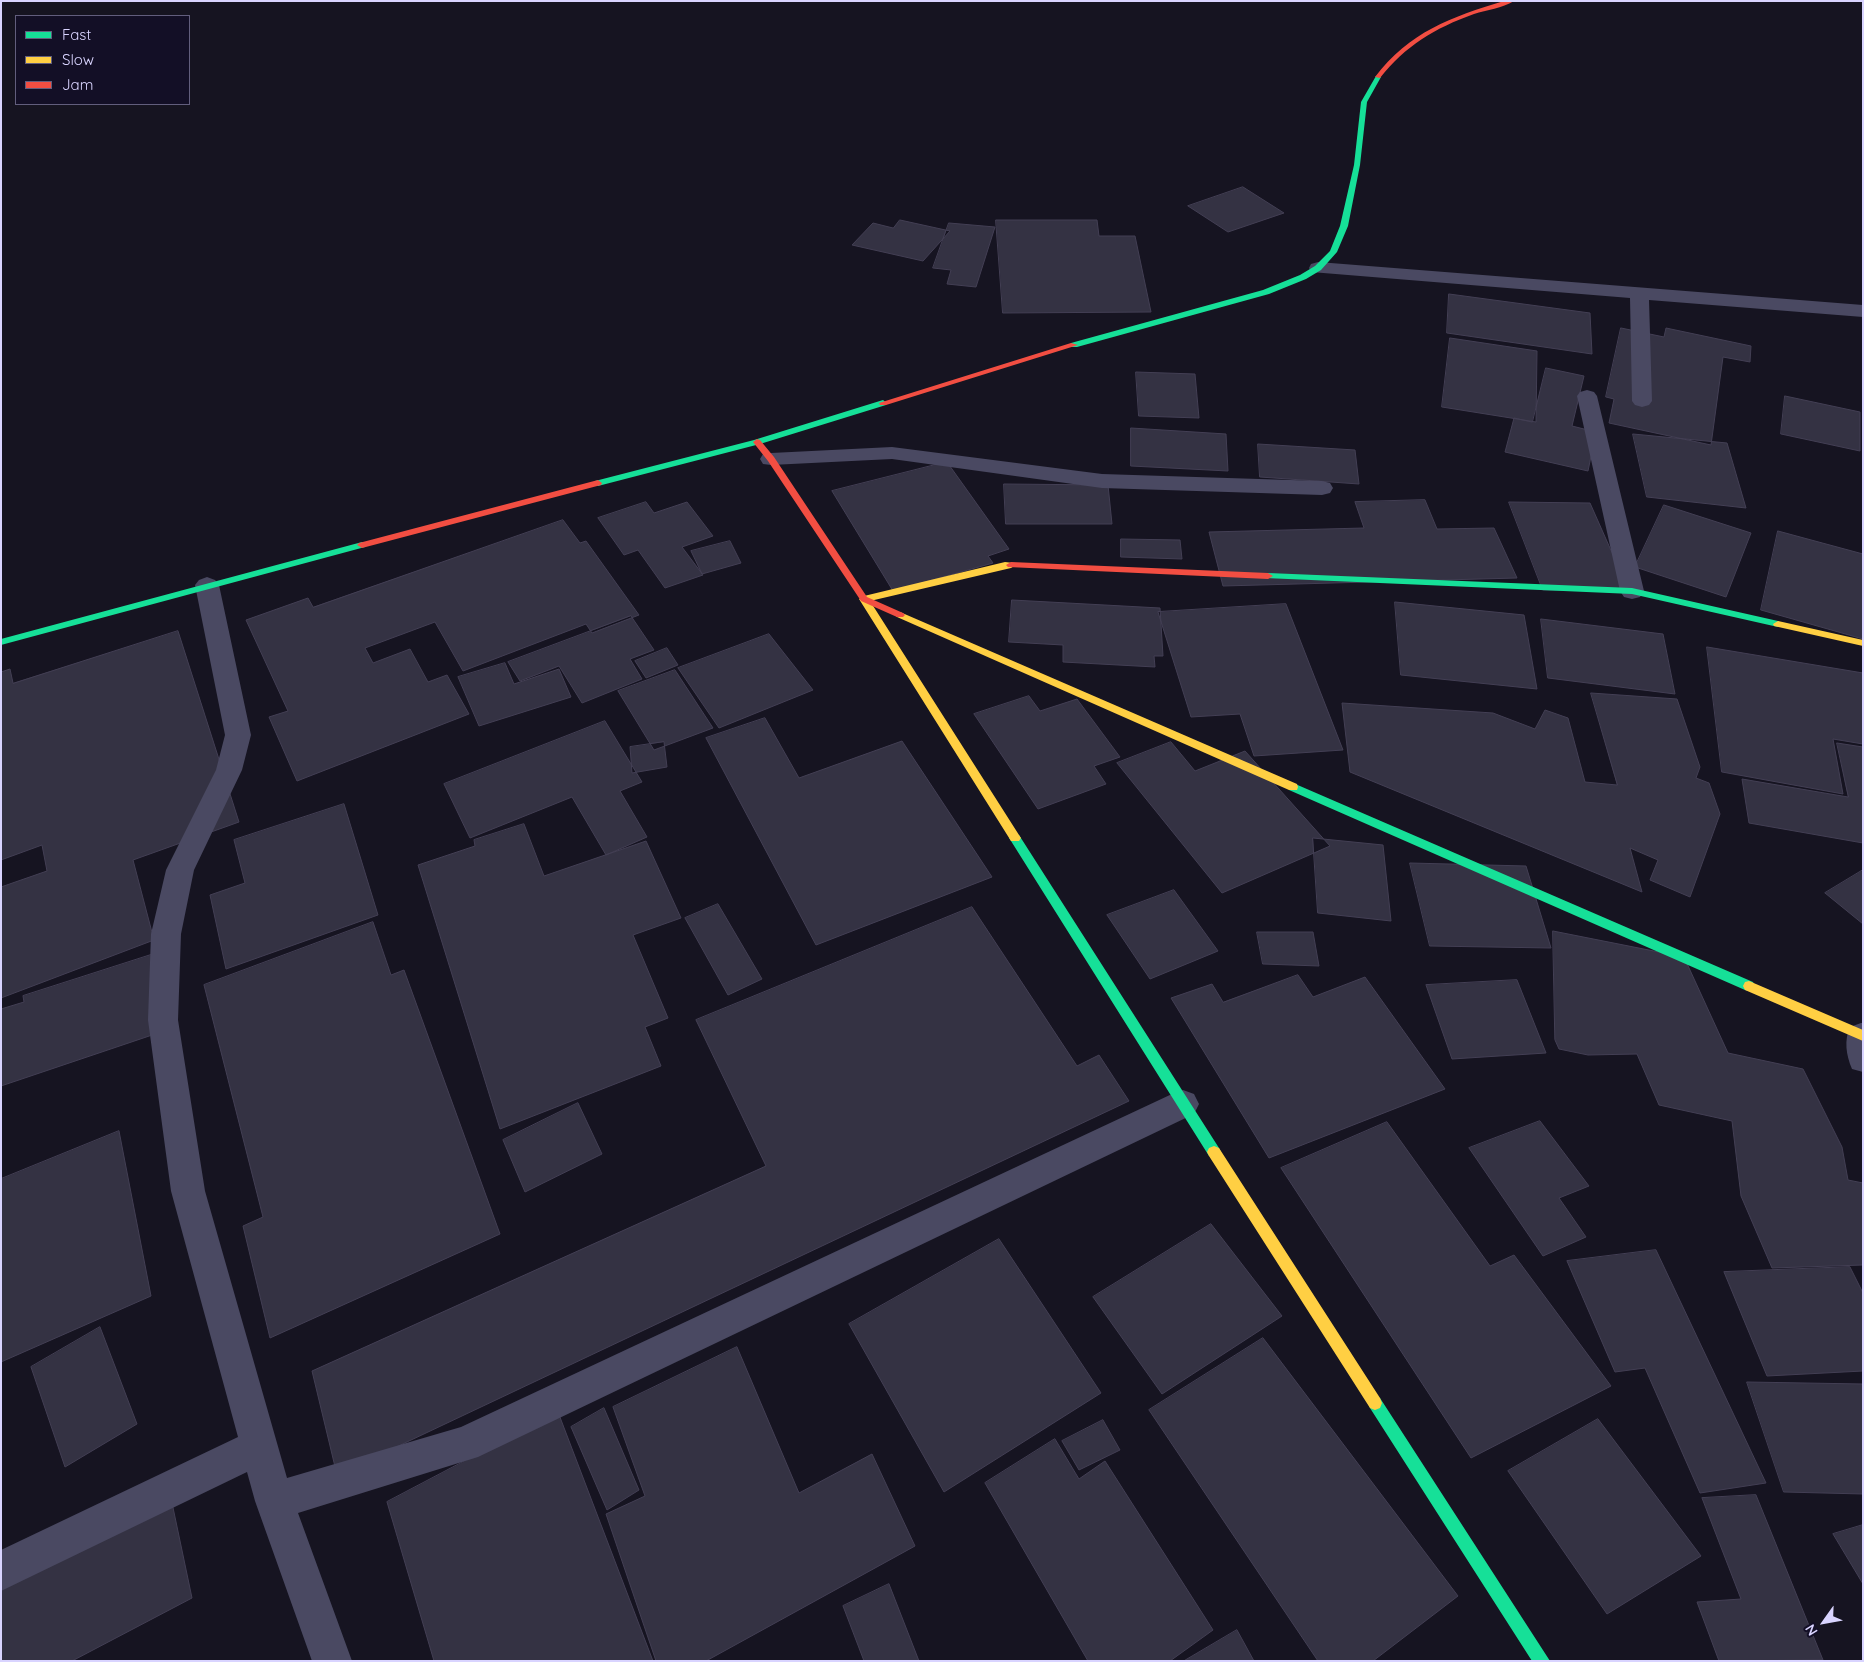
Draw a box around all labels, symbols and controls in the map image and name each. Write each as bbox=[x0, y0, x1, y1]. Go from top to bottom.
legend bbox=[15, 15, 190, 105]
text: Fast bbox=[62, 25, 91, 44]
text: Slow bbox=[62, 50, 94, 69]
text: Jam bbox=[62, 75, 93, 94]
north arrow bbox=[1799, 1597, 1849, 1647]
text: N bbox=[1801, 1621, 1822, 1639]

